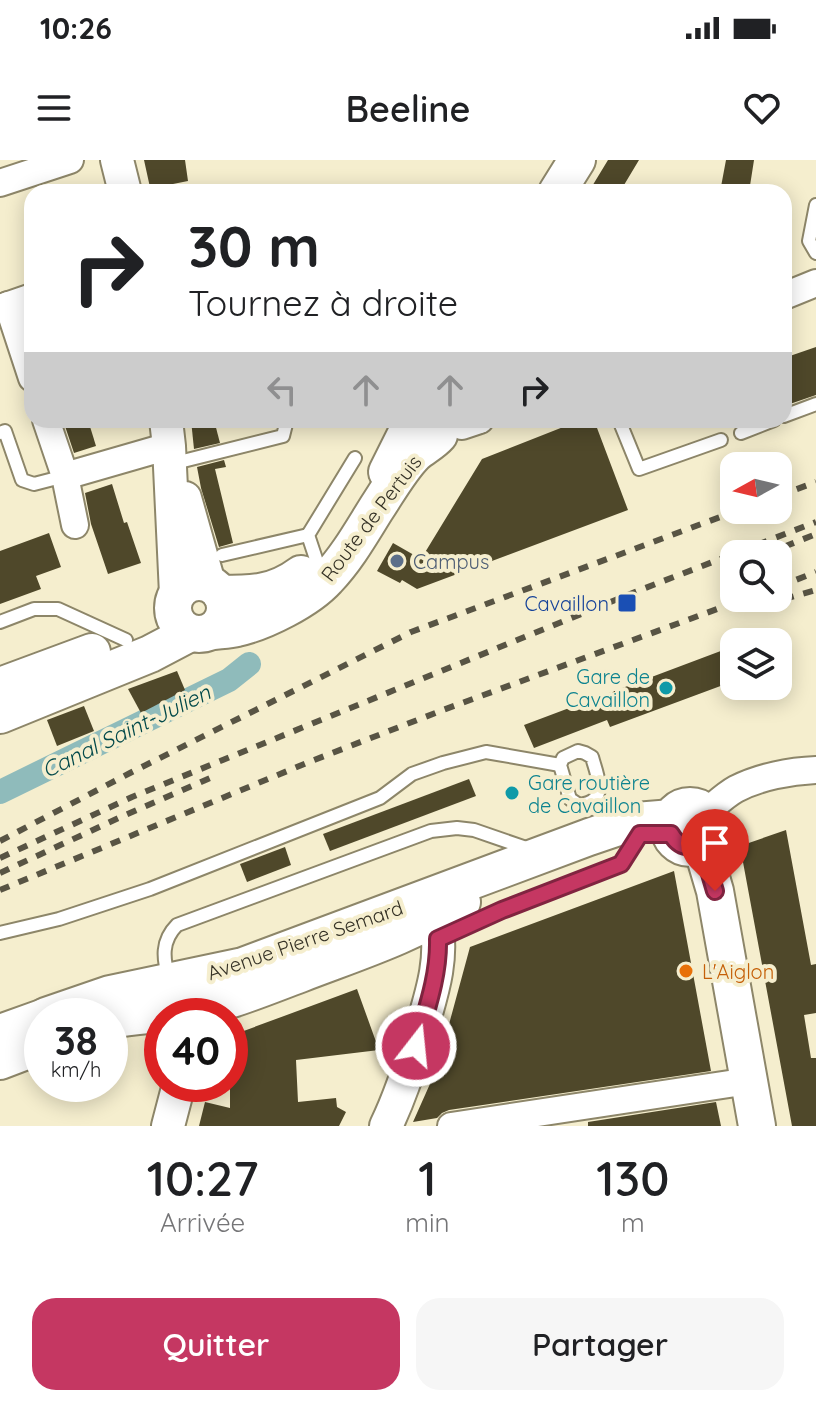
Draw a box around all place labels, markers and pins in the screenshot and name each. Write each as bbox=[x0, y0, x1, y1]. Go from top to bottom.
place label: Campus bbox=[413, 549, 489, 574]
marker: Campus bbox=[388, 552, 406, 570]
place label: Cavaillon bbox=[524, 591, 609, 616]
marker: Cavaillon bbox=[616, 592, 638, 614]
place label: Gare de Cavaillon bbox=[565, 664, 650, 712]
marker: Gare de Cavaillon bbox=[657, 679, 675, 697]
place label: Gare routière de Cavaillon bbox=[528, 770, 650, 818]
marker: Gare routière de Cavaillon bbox=[503, 784, 521, 802]
pin bbox=[681, 809, 749, 891]
place label: L'Aiglon bbox=[702, 959, 774, 984]
marker: L'Aiglon bbox=[677, 962, 695, 980]

